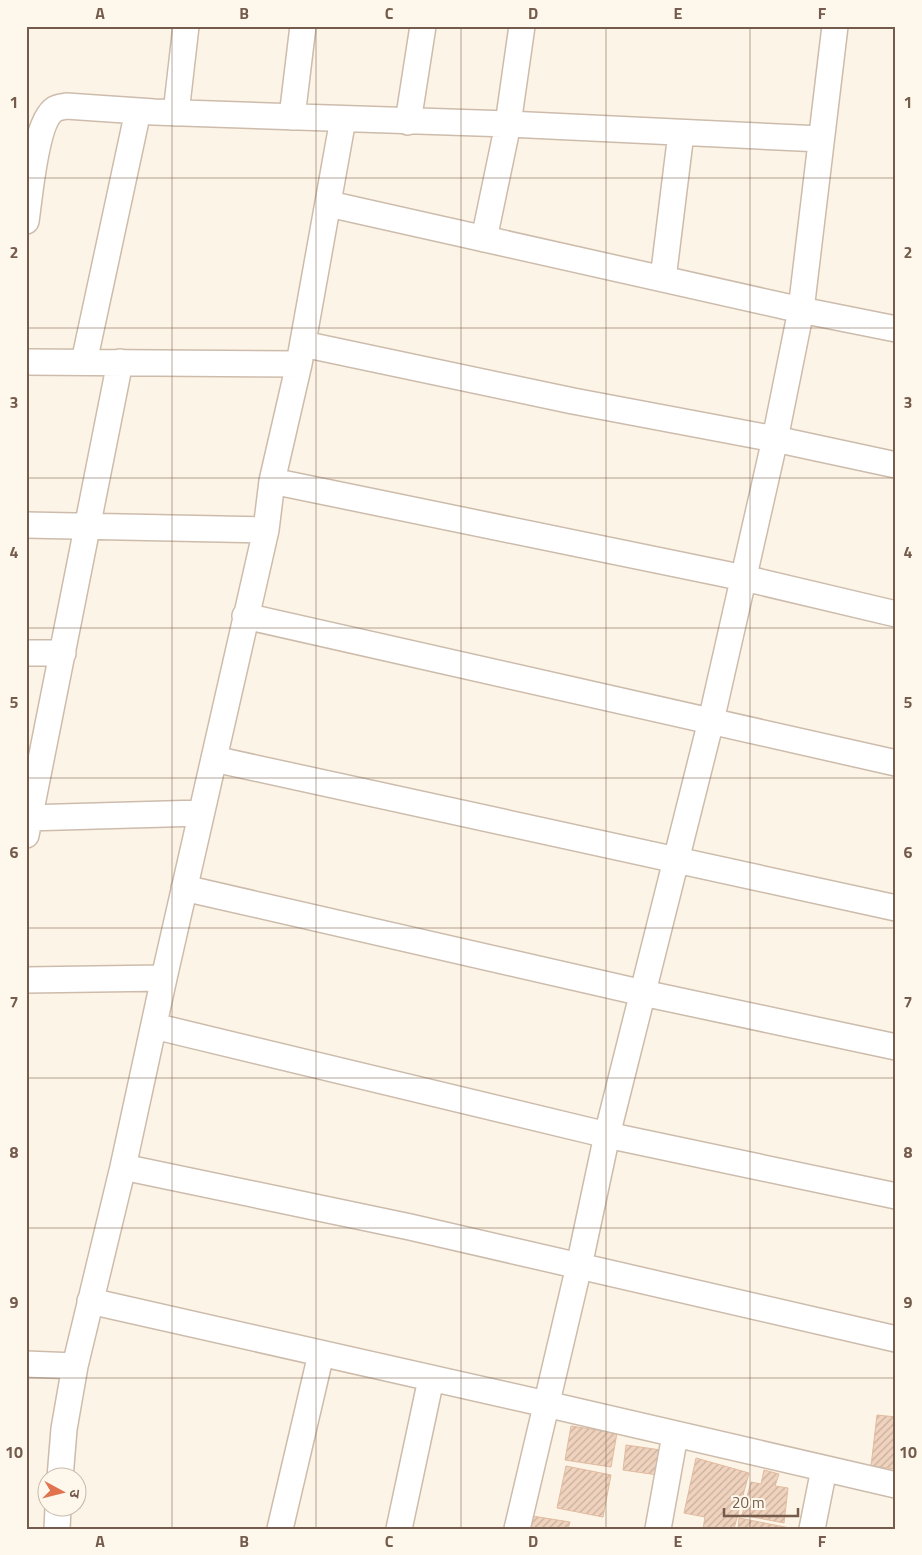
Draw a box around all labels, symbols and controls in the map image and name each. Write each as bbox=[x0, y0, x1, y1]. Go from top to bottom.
text: A bbox=[95, 1, 105, 25]
text: B bbox=[239, 1, 249, 25]
text: C bbox=[385, 1, 394, 25]
text: D bbox=[528, 1, 538, 25]
text: E bbox=[674, 1, 683, 25]
text: F bbox=[818, 1, 827, 25]
text: 1 bbox=[10, 90, 18, 114]
text: 1 bbox=[904, 90, 912, 114]
text: 2 bbox=[10, 240, 18, 264]
text: 2 bbox=[904, 240, 912, 264]
text: 3 bbox=[10, 390, 18, 414]
text: 3 bbox=[904, 390, 912, 414]
text: 4 bbox=[10, 540, 19, 564]
text: 4 bbox=[904, 540, 913, 564]
text: 5 bbox=[10, 690, 19, 714]
text: 5 bbox=[904, 690, 913, 714]
text: 6 bbox=[10, 840, 19, 864]
text: 6 bbox=[904, 840, 913, 864]
text: 7 bbox=[10, 990, 18, 1014]
text: 7 bbox=[904, 990, 912, 1014]
text: 8 bbox=[10, 1140, 19, 1164]
text: 8 bbox=[904, 1140, 913, 1164]
text: 9 bbox=[10, 1290, 19, 1314]
text: 9 bbox=[904, 1290, 913, 1314]
text: 10 bbox=[5, 1440, 23, 1464]
text: 10 bbox=[899, 1440, 917, 1464]
north arrow bbox=[38, 1468, 88, 1518]
scale bar bbox=[724, 1485, 798, 1517]
text: उ bbox=[64, 1488, 86, 1500]
text: 20 m bbox=[732, 1491, 765, 1514]
text: A bbox=[95, 1529, 105, 1553]
text: B bbox=[239, 1529, 249, 1553]
text: C bbox=[385, 1529, 394, 1553]
text: D bbox=[528, 1529, 538, 1553]
text: E bbox=[674, 1529, 683, 1553]
text: F bbox=[818, 1529, 827, 1553]

